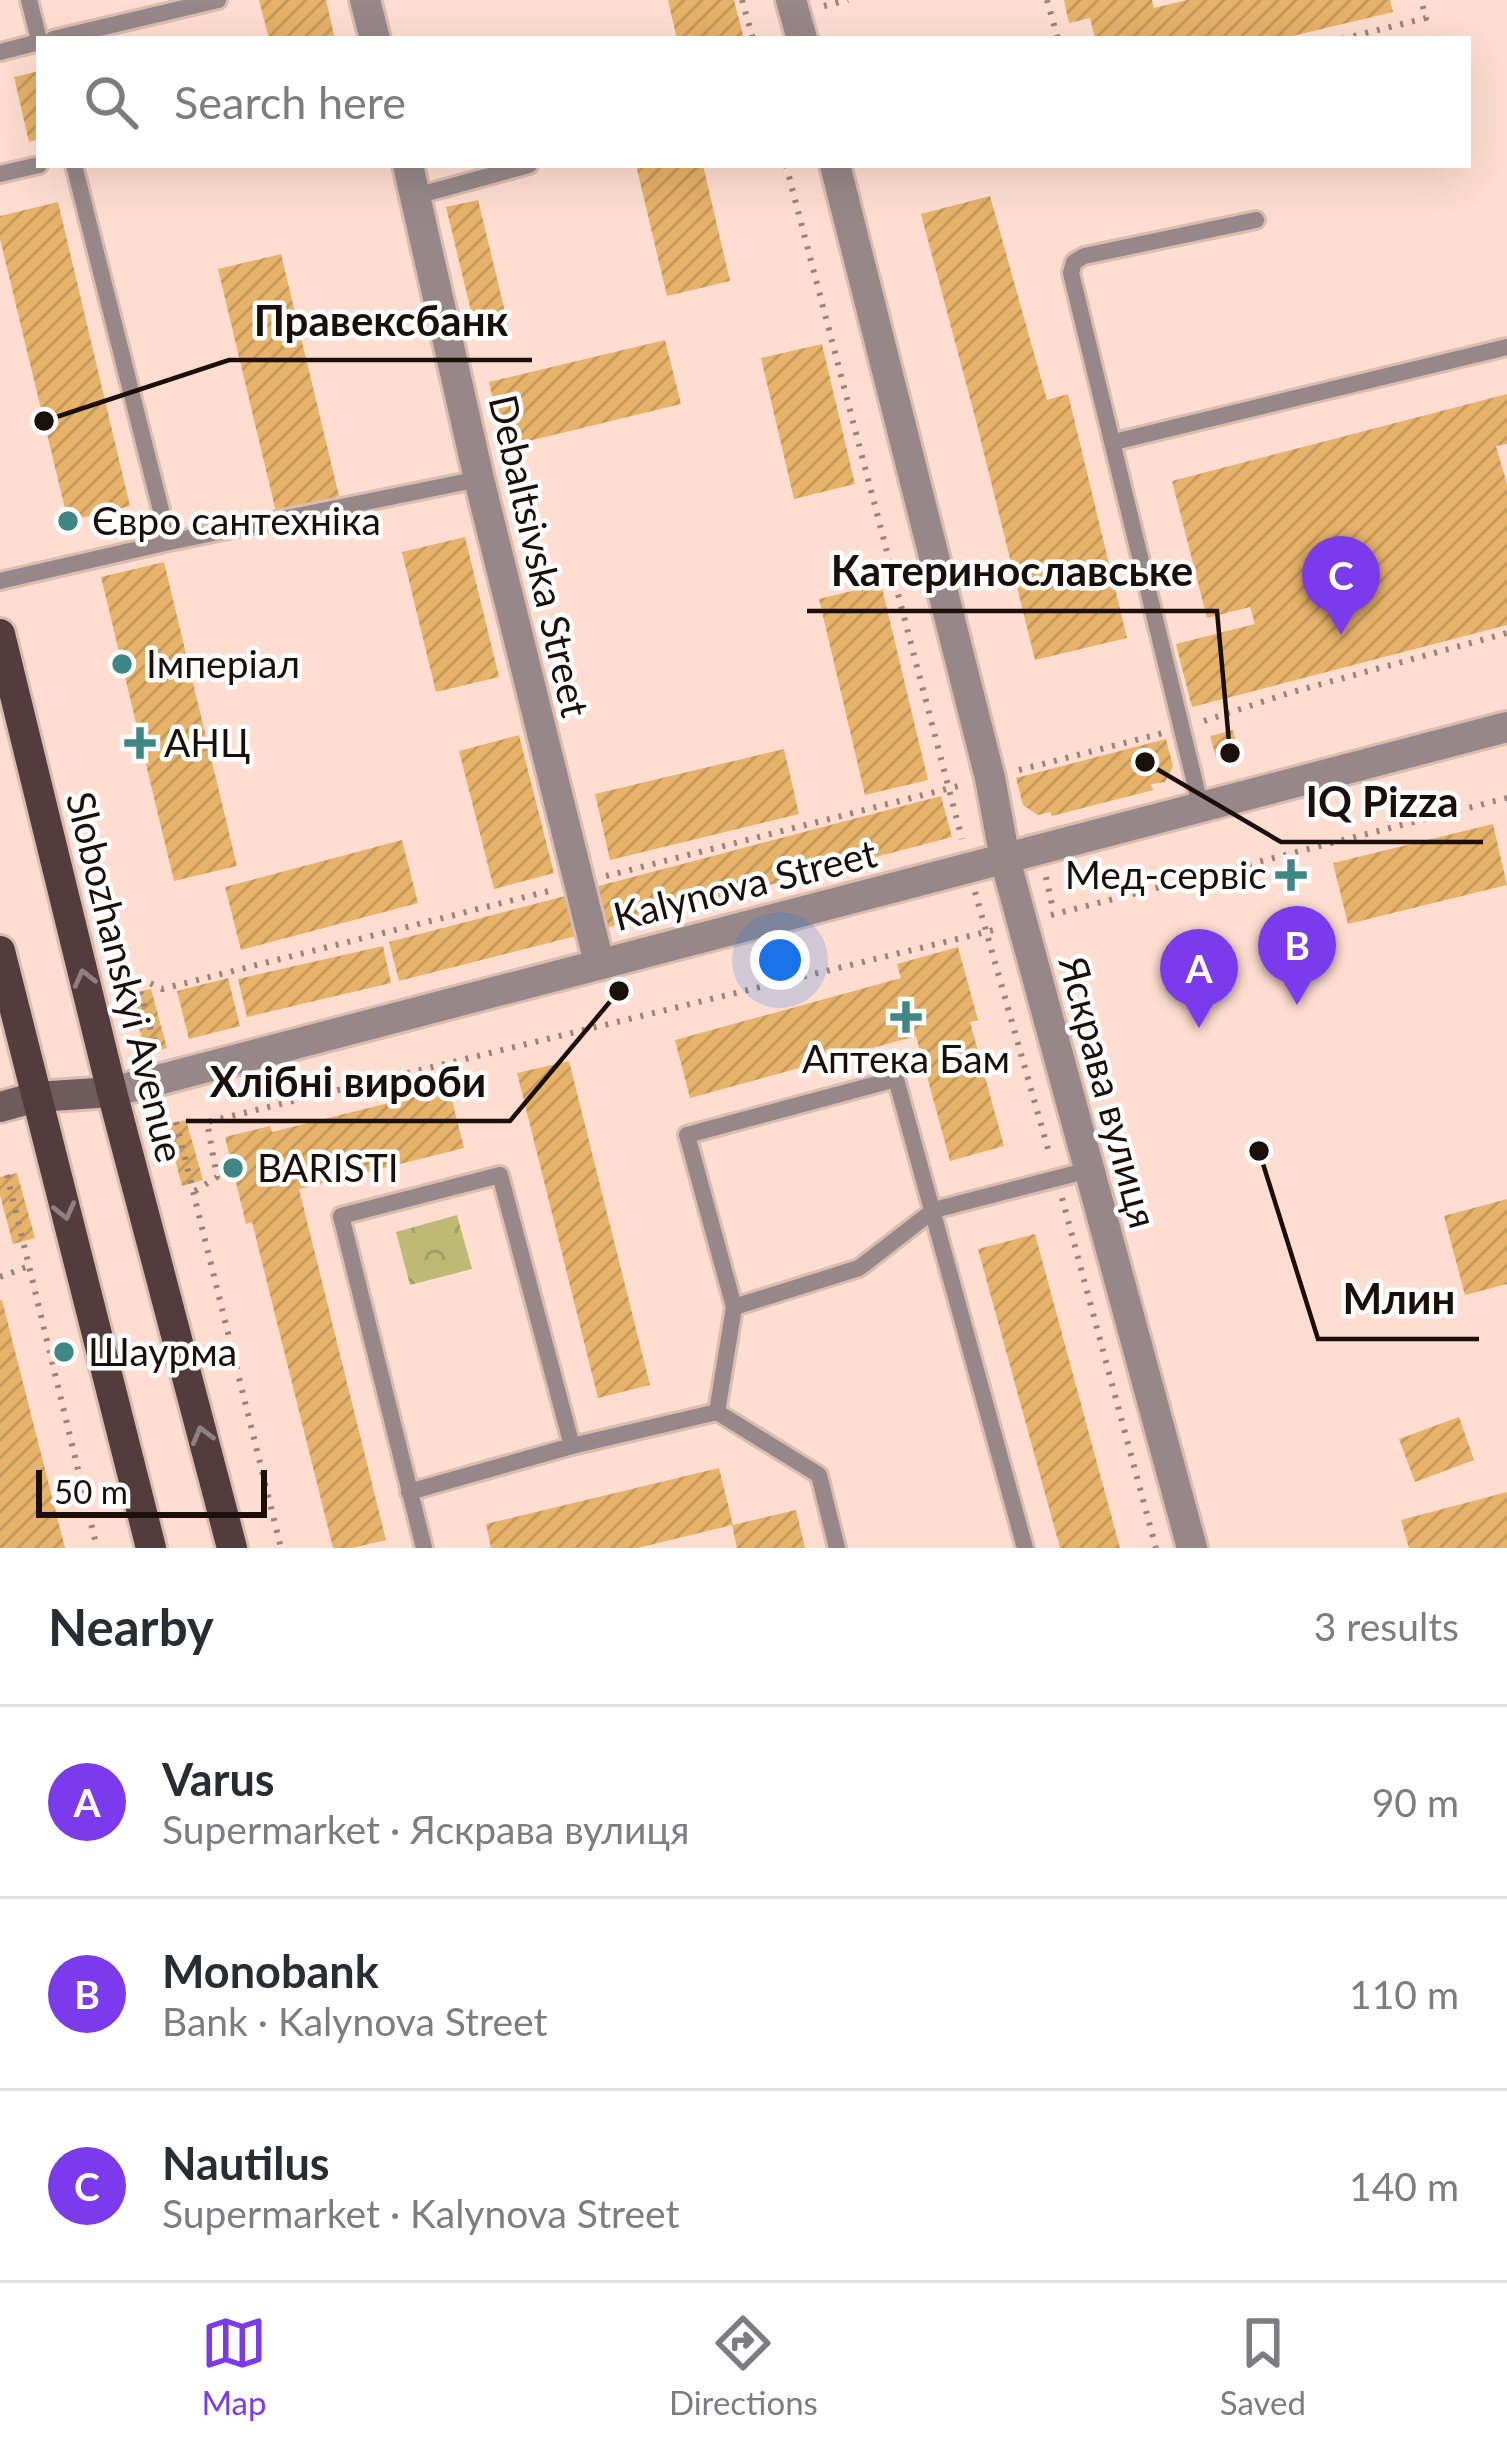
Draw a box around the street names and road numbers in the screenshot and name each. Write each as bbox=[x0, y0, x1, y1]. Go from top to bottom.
street label: Debaltsivska Street bbox=[481, 390, 599, 721]
street label: Slobozhanskyi Avenue bbox=[58, 787, 194, 1167]
street label: Kalynova Street bbox=[608, 829, 881, 939]
street label: Яскрава вулиця bbox=[1050, 950, 1167, 1233]

